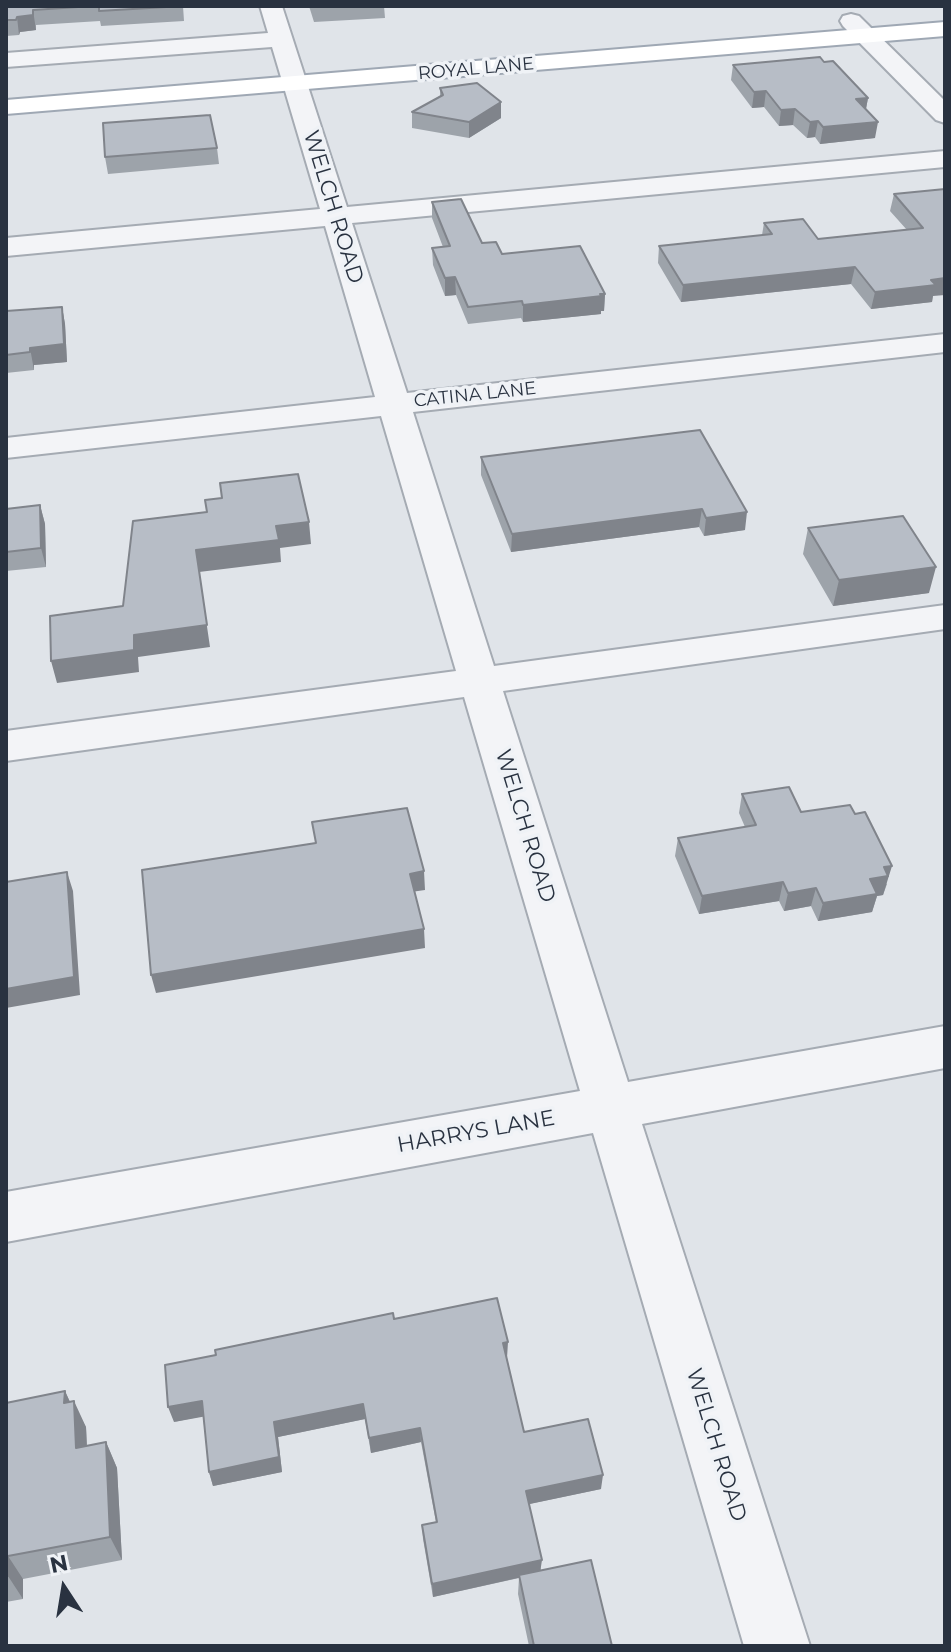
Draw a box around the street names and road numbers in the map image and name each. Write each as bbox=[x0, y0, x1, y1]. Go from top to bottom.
street label: ROYAL LANE bbox=[417, 53, 535, 85]
street label: WELCH ROAD bbox=[297, 127, 369, 287]
street label: CATINA LANE bbox=[413, 378, 537, 412]
street label: WELCH ROAD bbox=[489, 746, 561, 906]
street label: HARRYS LANE bbox=[395, 1105, 557, 1159]
street label: WELCH ROAD bbox=[680, 1365, 752, 1525]

